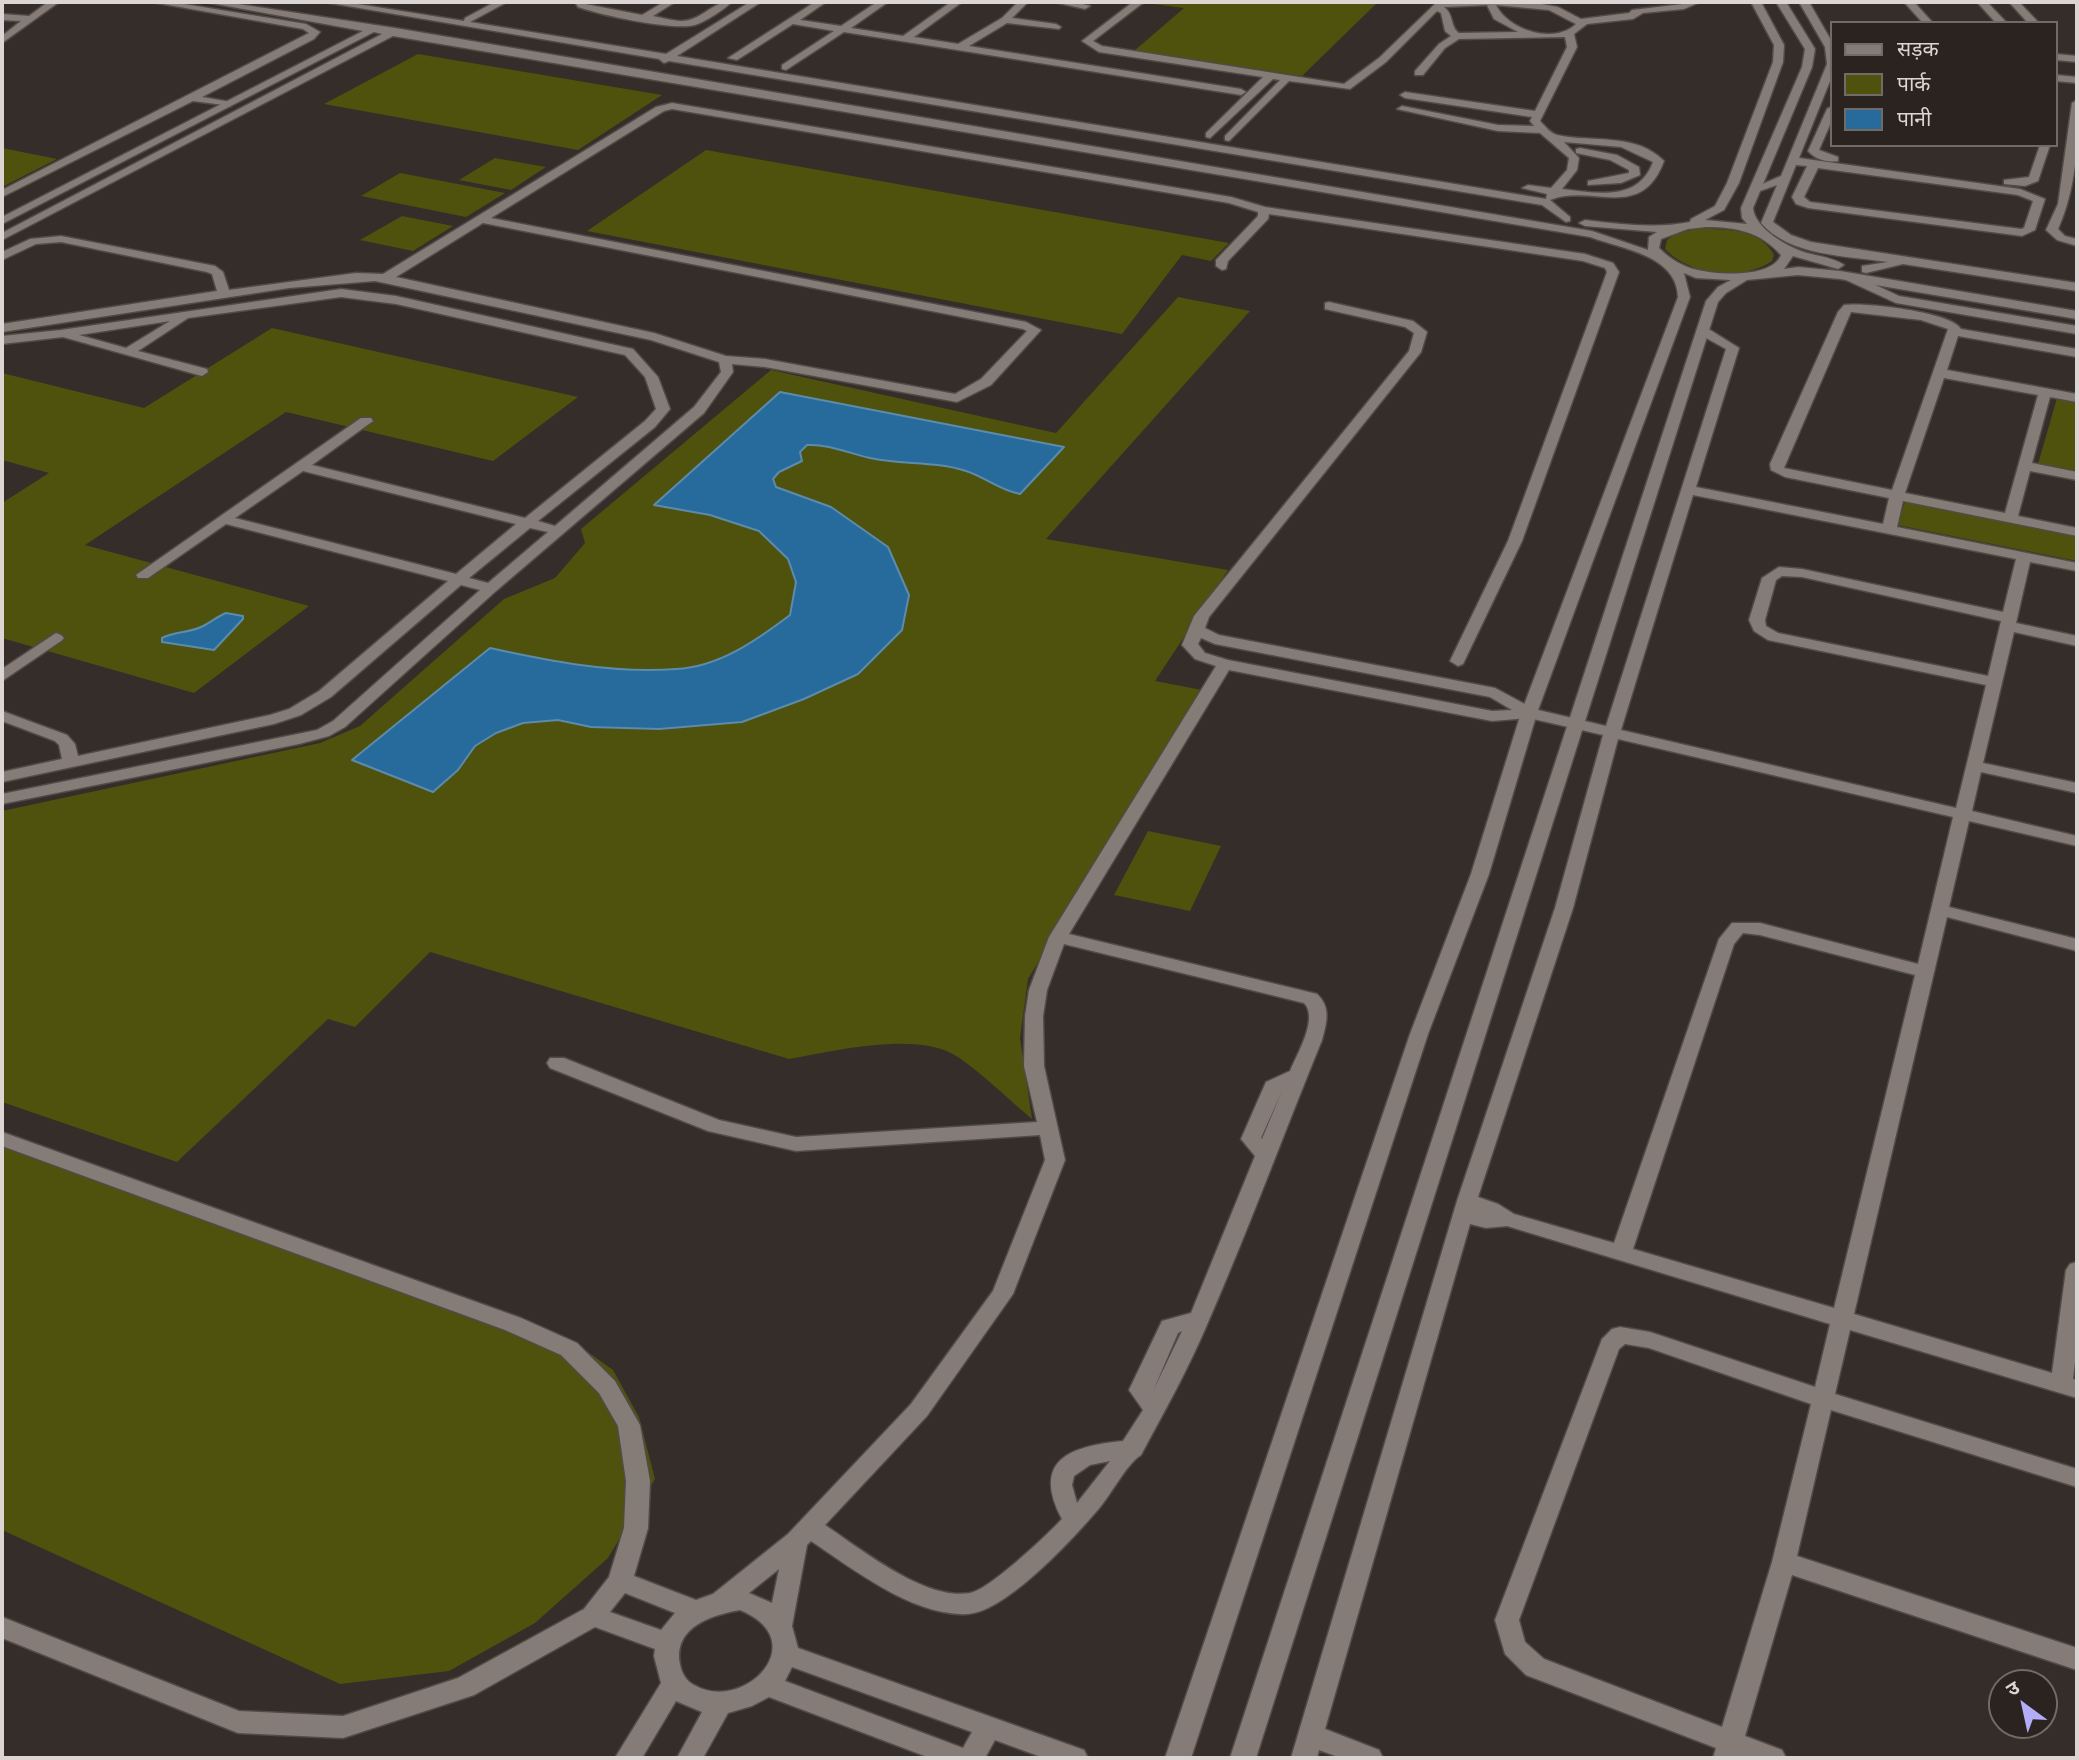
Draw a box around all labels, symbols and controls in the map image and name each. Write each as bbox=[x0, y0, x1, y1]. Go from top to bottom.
legend bbox=[1830, 21, 2058, 147]
text: सड़क bbox=[1897, 34, 1939, 62]
text: पार्क bbox=[1897, 69, 1931, 97]
text: पानी bbox=[1897, 104, 1931, 132]
north arrow bbox=[1988, 1669, 2058, 1739]
text: उ bbox=[2001, 1675, 2024, 1701]

